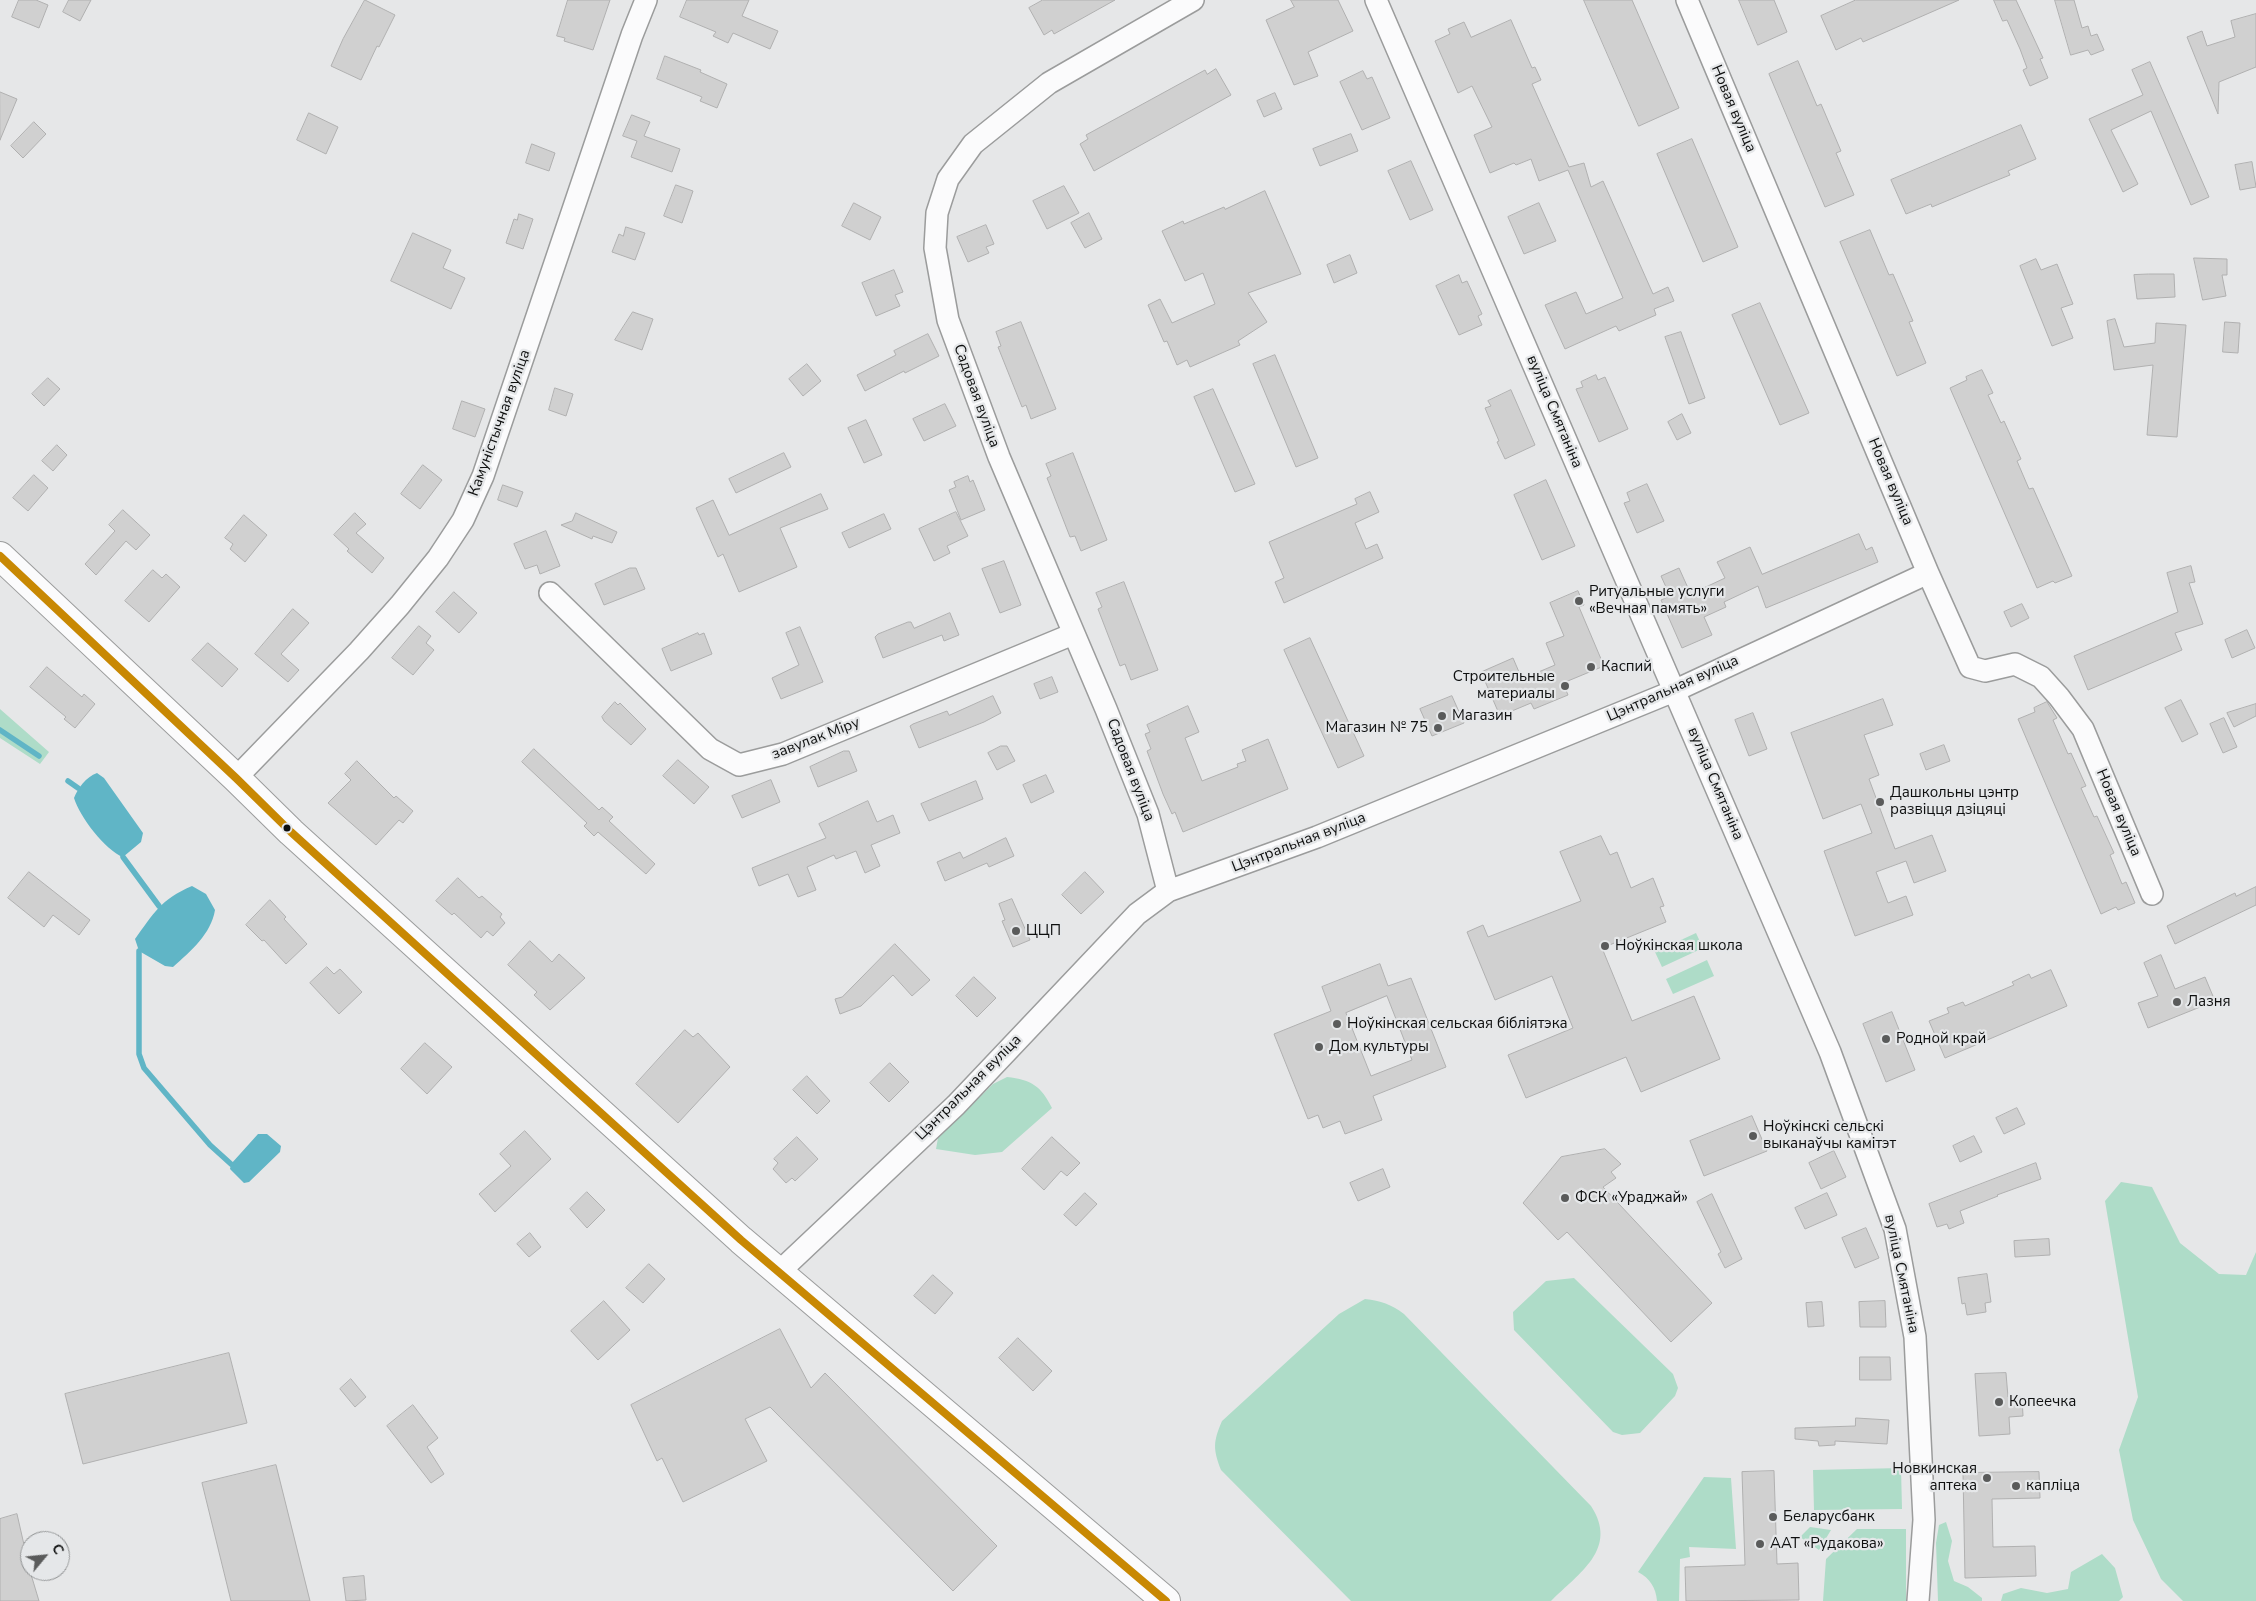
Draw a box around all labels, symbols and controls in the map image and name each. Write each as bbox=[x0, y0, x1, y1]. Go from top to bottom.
street label: Новая вуліца bbox=[1707, 63, 1759, 155]
street label: Садовая вуліца bbox=[949, 342, 1003, 450]
street label: Камуністычная вуліца bbox=[465, 347, 535, 499]
street label: вуліца Смятаніна bbox=[1522, 353, 1586, 471]
street label: Новая вуліца bbox=[1864, 436, 1916, 528]
place label: Ритуальные услуги «Вечная память» bbox=[1589, 583, 1725, 618]
marker: Ритуальные услуги «Вечная память» bbox=[1573, 595, 1585, 607]
street label: Цэнтральная вуліца bbox=[1604, 652, 1742, 726]
place label: Каспий bbox=[1601, 658, 1652, 676]
marker: Каспий bbox=[1585, 661, 1597, 673]
place label: Строительные материалы bbox=[1453, 668, 1555, 703]
marker: Строительные материалы bbox=[1559, 680, 1571, 692]
place label: Магазин bbox=[1452, 707, 1513, 725]
marker: Магазин bbox=[1436, 710, 1448, 722]
street label: завулак Міру bbox=[769, 714, 863, 764]
street label: Садовая вуліца bbox=[1102, 716, 1158, 824]
place label: Магазин № 75 bbox=[1326, 719, 1428, 737]
marker: Магазин № 75 bbox=[1432, 722, 1444, 734]
street label: вуліца Смятаніна bbox=[1683, 725, 1747, 843]
street label: Новая вуліца bbox=[2092, 767, 2144, 859]
place label: Дашкольны цэнтр развіцця дзіцяці bbox=[1890, 784, 2019, 819]
marker: Дашкольны цэнтр развіцця дзіцяці bbox=[1874, 796, 1886, 808]
street label: Цэнтральная вуліца bbox=[1229, 809, 1369, 877]
unlabelled marker bbox=[282, 823, 292, 833]
place label: ЦЦП bbox=[1026, 922, 1061, 940]
marker: ЦЦП bbox=[1010, 925, 1022, 937]
place label: Ноўкінская школа bbox=[1615, 937, 1743, 955]
marker: Ноўкінская школа bbox=[1599, 940, 1611, 952]
place label: Лазня bbox=[2187, 993, 2231, 1011]
marker: Лазня bbox=[2171, 996, 2183, 1008]
place label: Ноўкінская сельская бібліятэка bbox=[1347, 1015, 1568, 1033]
marker: Ноўкінская сельская бібліятэка bbox=[1331, 1018, 1343, 1030]
place label: Родной край bbox=[1896, 1030, 1986, 1048]
street label: Цэнтральная вуліца bbox=[912, 1031, 1026, 1145]
marker: Родной край bbox=[1880, 1033, 1892, 1045]
place label: Дом культуры bbox=[1329, 1038, 1429, 1056]
marker: Дом культуры bbox=[1313, 1041, 1325, 1053]
place label: Ноўкінскі сельскі выканаўчы камітэт bbox=[1763, 1118, 1896, 1153]
marker: Ноўкінскі сельскі выканаўчы камітэт bbox=[1747, 1130, 1759, 1142]
place label: ФСК «Ураджай» bbox=[1575, 1189, 1688, 1207]
marker: ФСК «Ураджай» bbox=[1559, 1192, 1571, 1204]
street label: вуліца Смятаніна bbox=[1880, 1213, 1922, 1335]
place label: Копеечка bbox=[2009, 1393, 2076, 1411]
marker: Копеечка bbox=[1993, 1396, 2005, 1408]
place label: Новкинская аптека bbox=[1892, 1460, 1977, 1495]
marker: Новкинская аптека bbox=[1981, 1472, 1993, 1484]
place label: капліца bbox=[2026, 1477, 2080, 1495]
marker: капліца bbox=[2010, 1480, 2022, 1492]
place label: Беларусбанк bbox=[1783, 1508, 1875, 1526]
marker: Беларусбанк bbox=[1767, 1511, 1779, 1523]
north arrow bbox=[20, 1531, 70, 1581]
place label: ААТ «Рудакова» bbox=[1770, 1535, 1884, 1553]
marker: ААТ «Рудакова» bbox=[1754, 1538, 1766, 1550]
text: С bbox=[47, 1541, 68, 1558]

